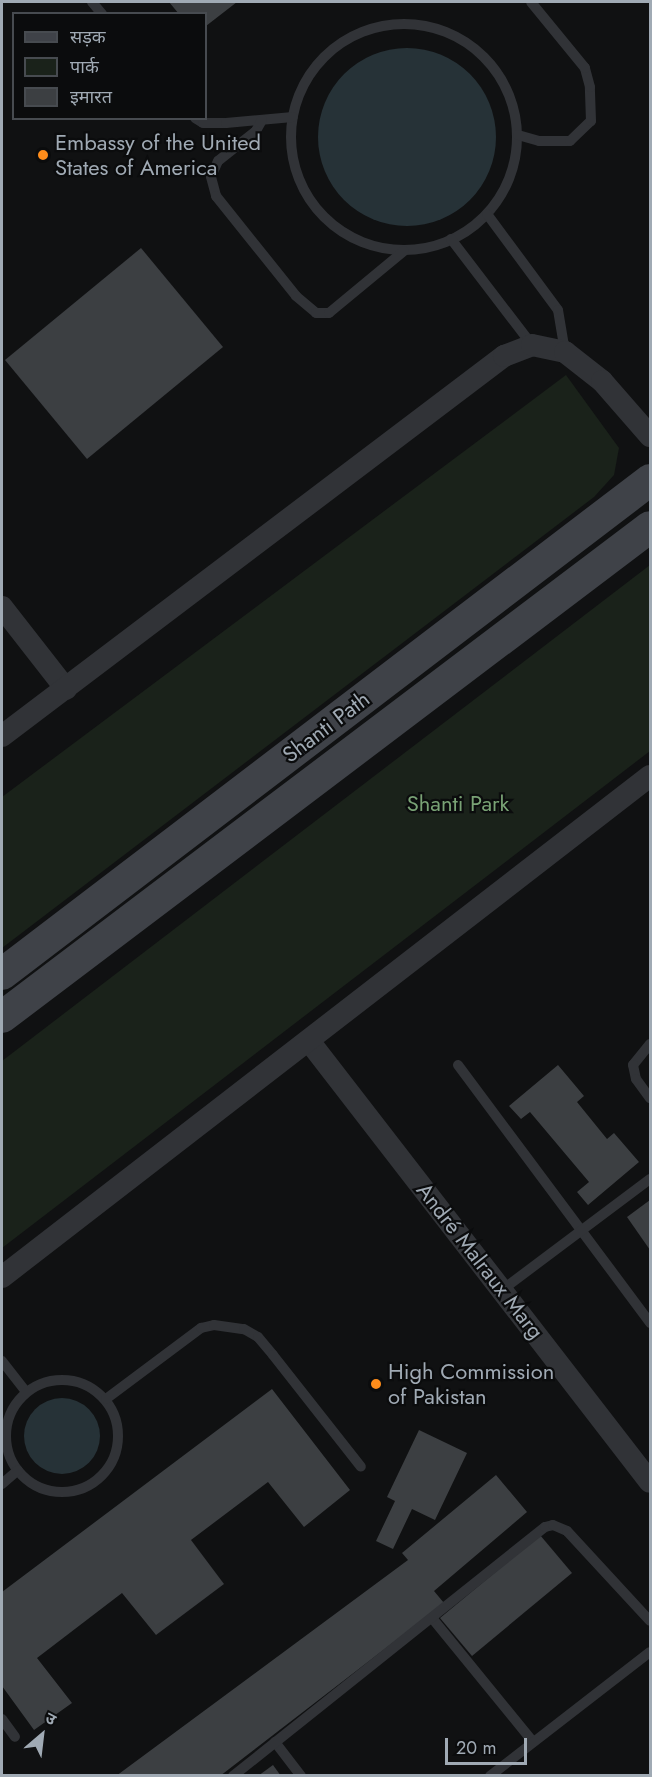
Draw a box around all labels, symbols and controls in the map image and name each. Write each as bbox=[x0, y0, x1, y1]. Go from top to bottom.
legend bbox=[12, 12, 207, 120]
text: सड़क bbox=[70, 24, 106, 50]
text: पार्क bbox=[70, 54, 99, 80]
text: इमारत bbox=[70, 84, 112, 110]
place label: Embassy of the United States of America bbox=[55, 129, 261, 180]
marker: Embassy of the United States of America bbox=[36, 148, 50, 162]
street label: Shanti Path bbox=[277, 686, 375, 768]
park label: Shanti Park bbox=[407, 791, 509, 817]
street label: André Malraux Marg bbox=[411, 1178, 549, 1344]
place label: High Commission of Pakistan bbox=[388, 1358, 554, 1410]
marker: High Commission of Pakistan bbox=[369, 1377, 383, 1391]
north arrow bbox=[12, 1705, 72, 1765]
text: उ bbox=[41, 1706, 60, 1731]
scale bar bbox=[448, 1726, 530, 1764]
text: 20 m bbox=[456, 1735, 496, 1761]

